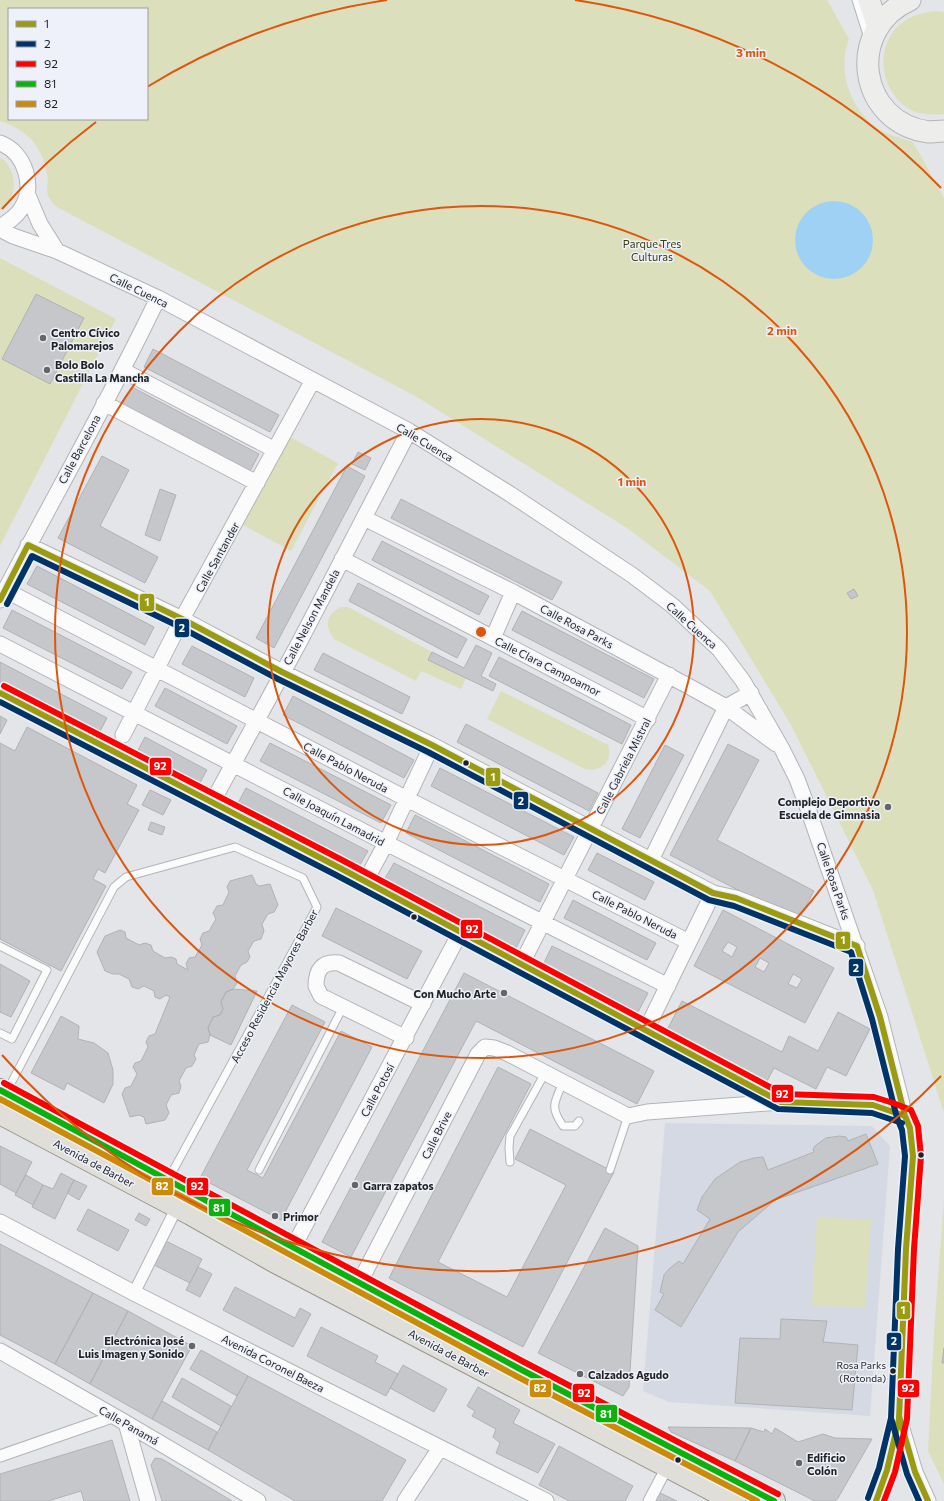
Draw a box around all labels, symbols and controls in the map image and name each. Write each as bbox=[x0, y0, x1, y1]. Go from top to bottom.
legend bbox=[8, 8, 148, 120]
text: 1 bbox=[44, 16, 49, 30]
text: 2 bbox=[44, 36, 51, 50]
text: 3 min bbox=[736, 45, 766, 59]
text: 92 bbox=[44, 56, 58, 70]
text: 81 bbox=[44, 76, 56, 90]
text: 82 bbox=[44, 96, 58, 110]
park label: Parque Tres Culturas bbox=[623, 237, 681, 263]
street label: Calle Cuenca bbox=[107, 270, 171, 310]
text: 2 min bbox=[767, 323, 797, 337]
place label: Centro Cívico Palomarejos bbox=[51, 326, 120, 352]
marker: Centro Cívico Palomarejos bbox=[38, 333, 48, 343]
place label: Bolo Bolo Castilla La Mancha bbox=[55, 358, 150, 384]
marker: Bolo Bolo Castilla La Mancha bbox=[42, 365, 52, 375]
street label: Calle Barcelona bbox=[55, 412, 103, 486]
street label: Calle Cuenca bbox=[394, 420, 456, 464]
text: 1 min bbox=[618, 474, 646, 488]
street label: Calle Santander bbox=[192, 519, 242, 594]
street label: Calle Nelson Mandela bbox=[280, 567, 342, 667]
line badge: 1 bbox=[139, 593, 155, 612]
text: 1 bbox=[145, 595, 150, 608]
street label: Calle Cuenca bbox=[664, 599, 720, 651]
street label: Calle Rosa Parks bbox=[538, 601, 616, 651]
line badge: 2 bbox=[174, 618, 190, 638]
text: 2 bbox=[179, 621, 185, 634]
centre of rings bbox=[474, 625, 488, 639]
street label: Calle Clara Campoamor bbox=[493, 634, 604, 699]
street label: Calle Gabriela Mistral bbox=[593, 716, 653, 816]
street label: Calle Pablo Neruda bbox=[301, 739, 391, 795]
line badge: 92 bbox=[149, 757, 172, 776]
unlabelled marker bbox=[461, 758, 471, 768]
text: 92 bbox=[154, 759, 166, 772]
line badge: 1 bbox=[485, 767, 501, 787]
text: 1 bbox=[491, 770, 496, 783]
street label: Calle Joaquín Lamadrid bbox=[280, 784, 387, 849]
line badge: 2 bbox=[513, 791, 529, 810]
text: 2 bbox=[518, 794, 524, 807]
place label: Complejo Deportivo Escuela de Gimnasia bbox=[778, 795, 880, 821]
marker: Complejo Deportivo Escuela de Gimnasia bbox=[883, 802, 893, 812]
street label: Calle Rosa Parks bbox=[815, 841, 853, 921]
street label: Calle Pablo Neruda bbox=[590, 887, 680, 941]
street label: Acceso Residencia Mayores Barber bbox=[228, 906, 320, 1065]
unlabelled marker bbox=[409, 912, 419, 922]
line badge: 92 bbox=[460, 919, 483, 939]
text: 92 bbox=[466, 922, 478, 935]
line badge: 1 bbox=[835, 931, 851, 950]
text: 1 bbox=[841, 933, 846, 946]
line badge: 2 bbox=[848, 958, 864, 977]
text: 2 bbox=[853, 961, 859, 974]
place label: Con Mucho Arte bbox=[413, 987, 496, 1000]
marker: Con Mucho Arte bbox=[499, 988, 509, 998]
street label: Calle Potosí bbox=[357, 1060, 397, 1119]
line badge: 92 bbox=[771, 1084, 794, 1103]
text: 92 bbox=[776, 1087, 788, 1100]
street label: Calle Brive bbox=[418, 1109, 454, 1161]
street label: Avenida de Barber bbox=[51, 1136, 137, 1190]
unlabelled marker bbox=[916, 1150, 926, 1160]
line badge: 82 bbox=[151, 1177, 174, 1196]
line badge: 92 bbox=[186, 1177, 209, 1196]
text: 82 bbox=[156, 1179, 169, 1192]
text: 92 bbox=[191, 1179, 203, 1192]
place label: Garra zapatos bbox=[363, 1179, 434, 1192]
marker: Garra zapatos bbox=[350, 1180, 360, 1190]
line badge: 81 bbox=[208, 1198, 231, 1217]
text: 81 bbox=[213, 1201, 225, 1214]
place label: Primor bbox=[283, 1210, 319, 1223]
marker: Primor bbox=[270, 1211, 280, 1221]
line badge: 1 bbox=[896, 1301, 911, 1320]
text: 1 bbox=[901, 1303, 906, 1316]
street label: Avenida de Barber bbox=[406, 1326, 492, 1380]
street label: Avenida Coronel Baeza bbox=[219, 1331, 327, 1395]
line badge: 2 bbox=[886, 1332, 902, 1351]
place label: Electrónica José Luis Imagen y Sonido bbox=[78, 1334, 184, 1360]
text: 2 bbox=[891, 1334, 897, 1347]
marker: Electrónica José Luis Imagen y Sonido bbox=[187, 1341, 197, 1351]
place label: Rosa Parks (Rotonda) bbox=[837, 1359, 886, 1384]
marker: Rosa Parks (Rotonda) bbox=[888, 1366, 898, 1376]
place label: Calzados Agudo bbox=[588, 1368, 669, 1381]
marker: Calzados Agudo bbox=[575, 1369, 585, 1379]
line badge: 82 bbox=[529, 1379, 552, 1398]
line badge: 92 bbox=[897, 1379, 920, 1398]
text: 82 bbox=[534, 1381, 547, 1394]
text: 92 bbox=[902, 1381, 914, 1394]
line badge: 92 bbox=[572, 1383, 595, 1403]
text: 92 bbox=[578, 1386, 590, 1399]
street label: Calle Panamá bbox=[97, 1403, 161, 1447]
line badge: 81 bbox=[595, 1404, 618, 1423]
text: 81 bbox=[600, 1407, 612, 1420]
place label: Edificio Colón bbox=[807, 1451, 846, 1477]
unlabelled marker bbox=[673, 1455, 683, 1465]
marker: Edificio Colón bbox=[794, 1458, 804, 1468]

